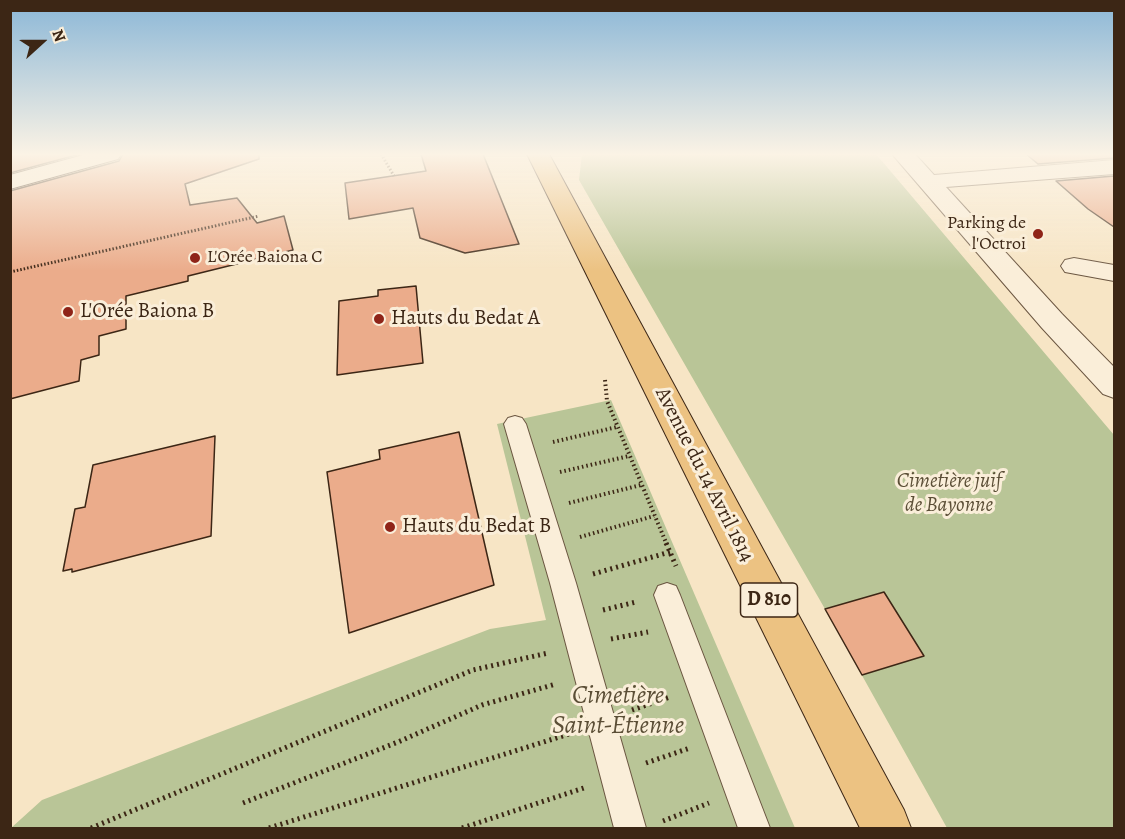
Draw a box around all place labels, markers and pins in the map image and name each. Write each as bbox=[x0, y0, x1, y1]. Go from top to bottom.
place label: Parking de l'Octroi bbox=[947, 213, 1026, 256]
marker: Parking de l'Octroi bbox=[1031, 227, 1045, 241]
place label: L'Orée Baiona C bbox=[207, 247, 323, 269]
marker: L'Orée Baiona C bbox=[188, 251, 202, 265]
place label: L'Orée Baiona B bbox=[80, 299, 214, 325]
marker: L'Orée Baiona B bbox=[61, 305, 75, 319]
place label: Hauts du Bedat A bbox=[391, 306, 540, 332]
marker: Hauts du Bedat A bbox=[372, 312, 386, 326]
place label: Hauts du Bedat B bbox=[402, 514, 551, 540]
marker: Hauts du Bedat B bbox=[383, 520, 397, 534]

